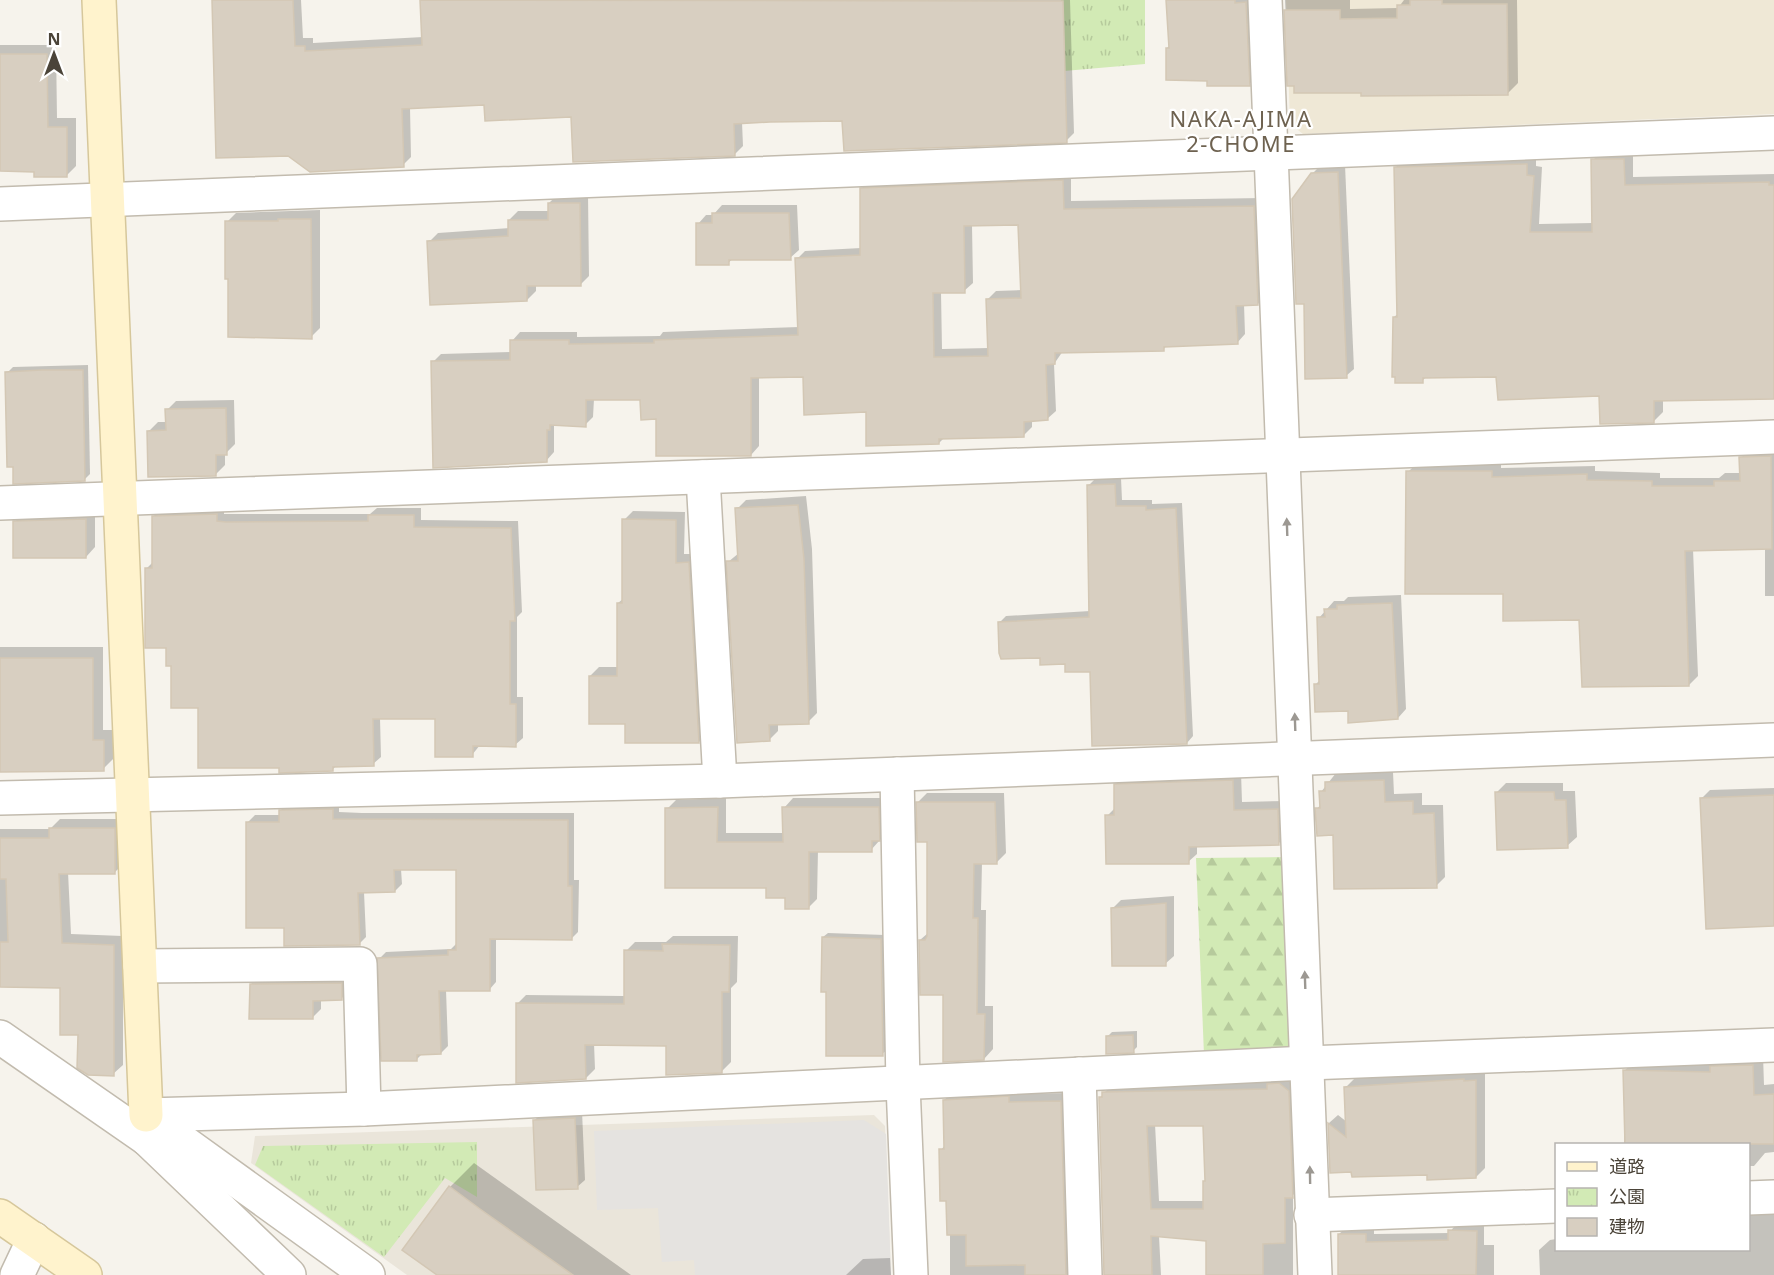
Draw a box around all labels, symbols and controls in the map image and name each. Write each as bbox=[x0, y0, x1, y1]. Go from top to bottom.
north arrow bbox=[24, 24, 84, 84]
text: N bbox=[47, 28, 61, 50]
district label: NAKA-AJIMA 2-CHOME bbox=[1169, 103, 1313, 158]
one-way arrow bbox=[1283, 518, 1292, 537]
one-way arrow bbox=[1291, 712, 1300, 731]
one-way arrow bbox=[1300, 970, 1309, 989]
legend bbox=[1555, 1143, 1750, 1251]
text: 道路 bbox=[1609, 1154, 1645, 1178]
one-way arrow bbox=[1306, 1165, 1315, 1184]
text: 公園 bbox=[1609, 1184, 1645, 1208]
text: 建物 bbox=[1609, 1214, 1645, 1238]

